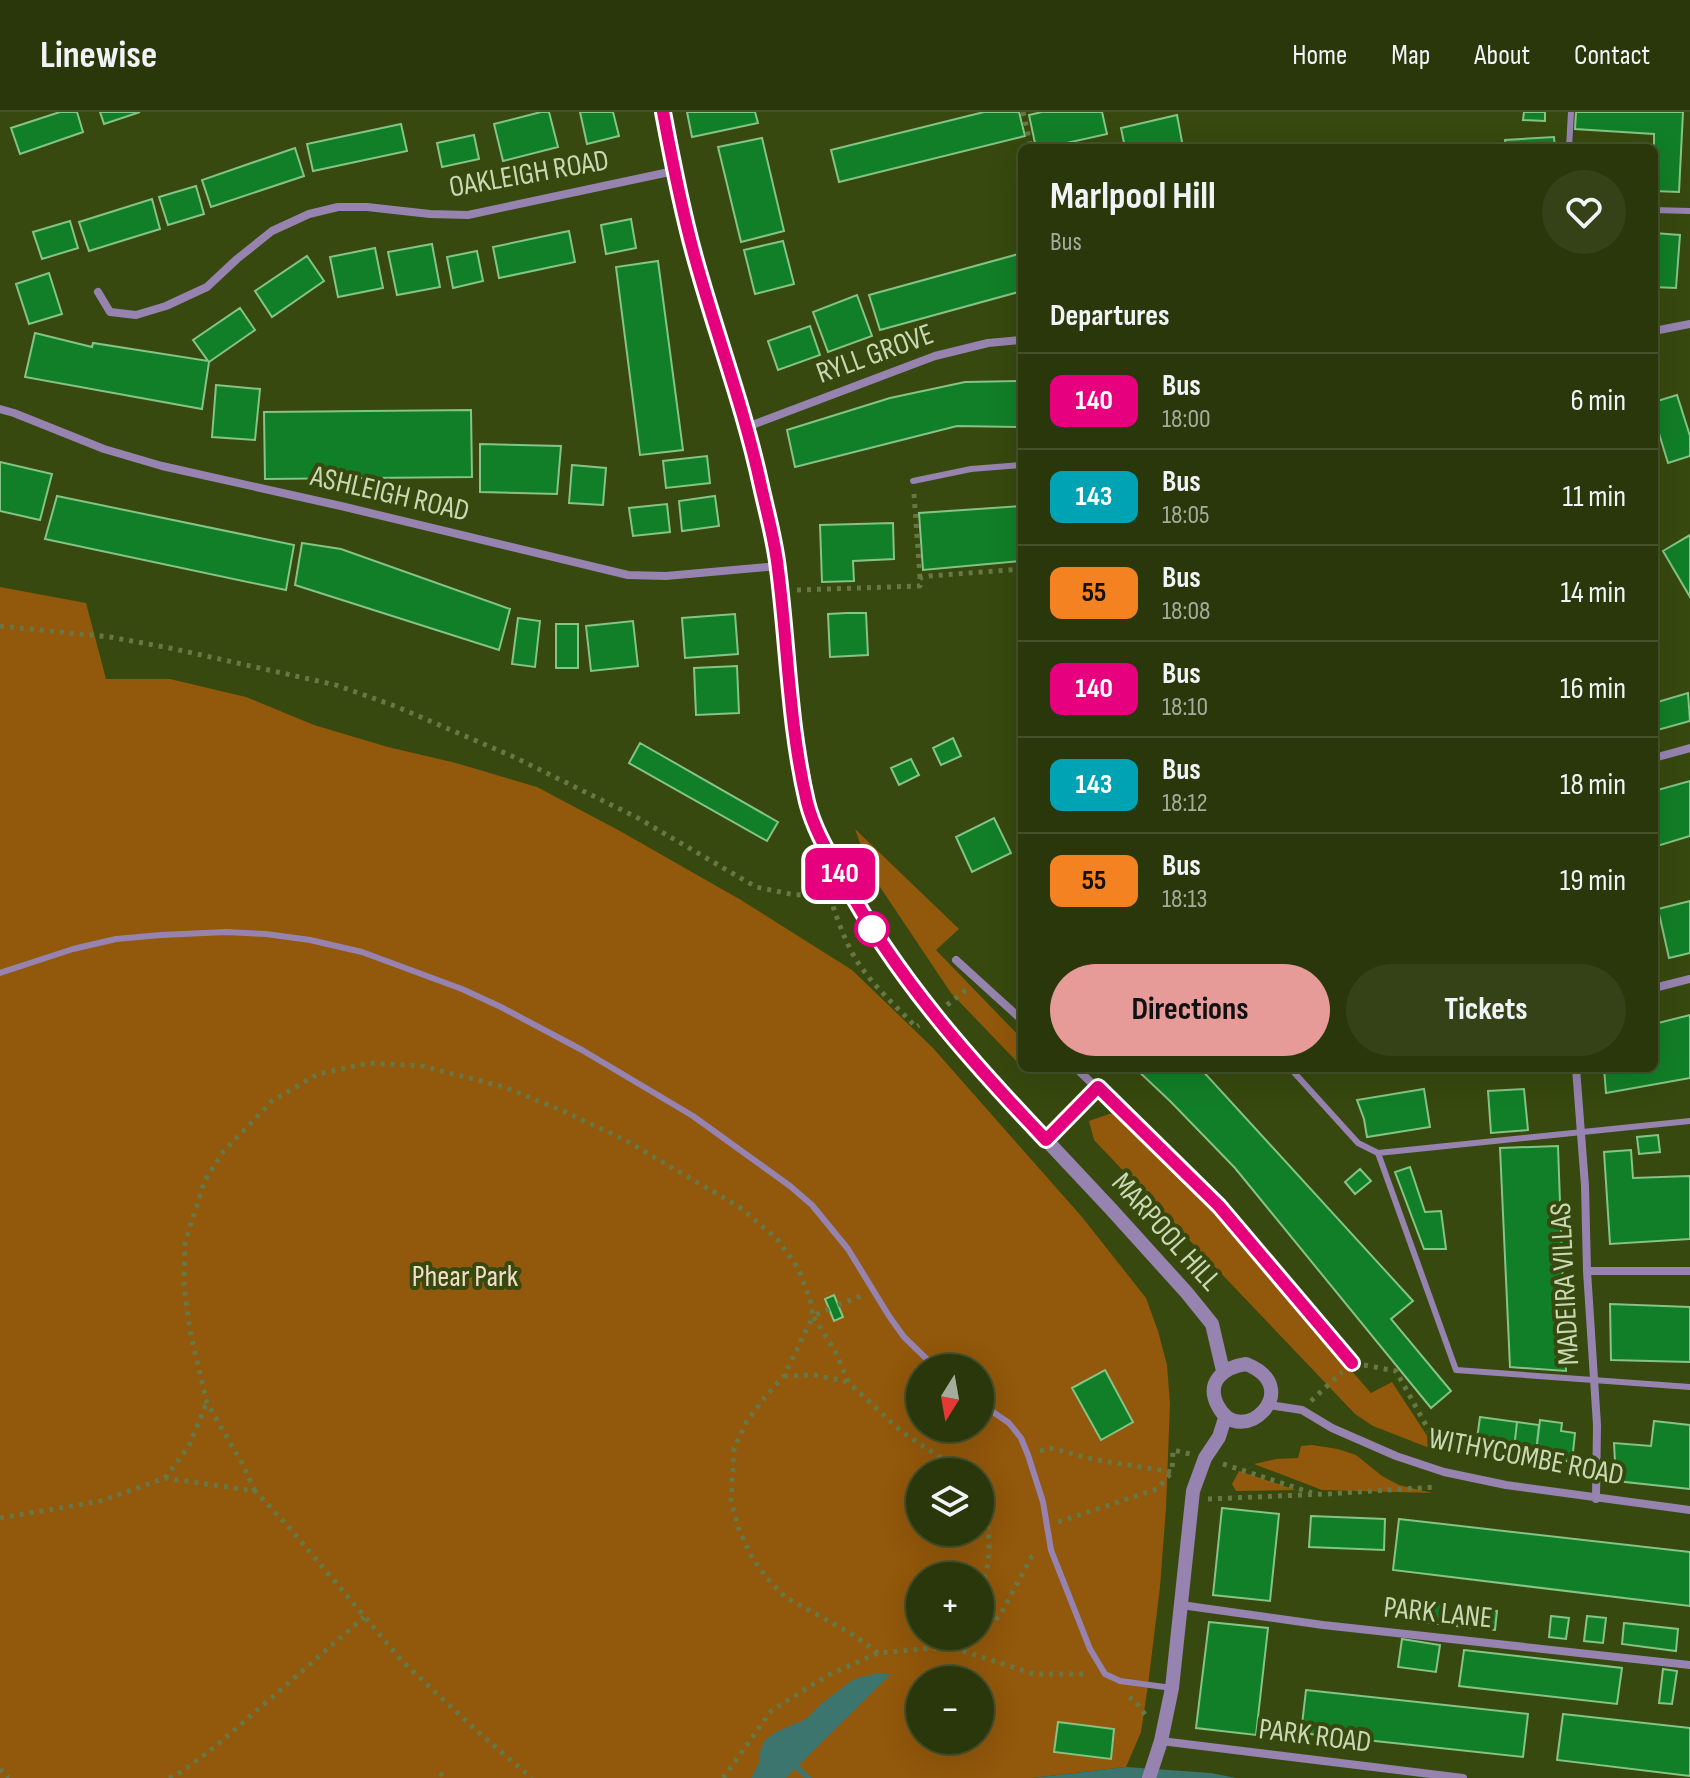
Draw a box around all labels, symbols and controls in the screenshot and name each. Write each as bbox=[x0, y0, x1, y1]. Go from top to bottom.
text: Linewise bbox=[40, 33, 157, 78]
text: Home bbox=[1292, 39, 1347, 72]
text: Map bbox=[1391, 39, 1430, 72]
text: About bbox=[1474, 39, 1530, 72]
text: Contact bbox=[1574, 39, 1650, 72]
street label: OAKLEIGH ROAD bbox=[446, 142, 612, 206]
button: heart bbox=[1542, 170, 1626, 254]
text: Marlpool Hill bbox=[1050, 174, 1216, 219]
text: Bus bbox=[1050, 227, 1082, 258]
text: Departures bbox=[1050, 298, 1170, 334]
street label: RYLL GROVE bbox=[812, 316, 938, 392]
text: Bus bbox=[1162, 368, 1201, 404]
text: 6 min bbox=[1570, 383, 1626, 419]
text: 140 bbox=[1075, 384, 1113, 417]
text: 18:00 bbox=[1162, 404, 1211, 435]
street label: ASHLEIGH ROAD bbox=[306, 458, 473, 530]
text: Bus bbox=[1162, 464, 1201, 500]
text: 11 min bbox=[1563, 479, 1626, 515]
text: 143 bbox=[1076, 480, 1112, 513]
text: 18:05 bbox=[1162, 500, 1209, 531]
text: Bus bbox=[1162, 560, 1201, 596]
text: 14 min bbox=[1561, 575, 1626, 611]
text: 55 bbox=[1082, 576, 1106, 609]
text: 18:08 bbox=[1162, 596, 1210, 627]
text: Bus bbox=[1162, 656, 1201, 692]
text: 16 min bbox=[1560, 671, 1626, 707]
text: 140 bbox=[1075, 672, 1113, 705]
text: 18:10 bbox=[1162, 692, 1208, 723]
text: Bus bbox=[1162, 752, 1201, 788]
text: 18 min bbox=[1560, 767, 1626, 803]
text: 143 bbox=[1076, 768, 1112, 801]
text: 18:12 bbox=[1162, 788, 1208, 819]
line badge: 140 bbox=[794, 848, 886, 900]
text: Bus bbox=[1162, 848, 1201, 884]
text: 140 bbox=[821, 857, 859, 890]
text: 19 min bbox=[1560, 863, 1626, 899]
text: 55 bbox=[1082, 864, 1106, 897]
text: 18:13 bbox=[1162, 884, 1207, 915]
unlabelled marker bbox=[855, 912, 889, 946]
button: Directions bbox=[1050, 964, 1330, 1056]
button: Tickets bbox=[1346, 964, 1626, 1056]
street label: MARPOOL HILL bbox=[1104, 1166, 1228, 1298]
street label: MADEIRA VILLAS bbox=[1543, 1202, 1587, 1366]
park label: Phear Park bbox=[412, 1259, 519, 1295]
north arrow bbox=[906, 1354, 994, 1442]
map controls bbox=[906, 1354, 994, 1754]
street label: WITHYCOMBE ROAD bbox=[1425, 1420, 1627, 1494]
button: layers bbox=[906, 1458, 994, 1546]
button: + bbox=[906, 1562, 994, 1650]
street label: PARK LANE bbox=[1382, 1589, 1494, 1637]
button: − bbox=[906, 1666, 994, 1754]
street label: PARK ROAD bbox=[1257, 1711, 1373, 1761]

